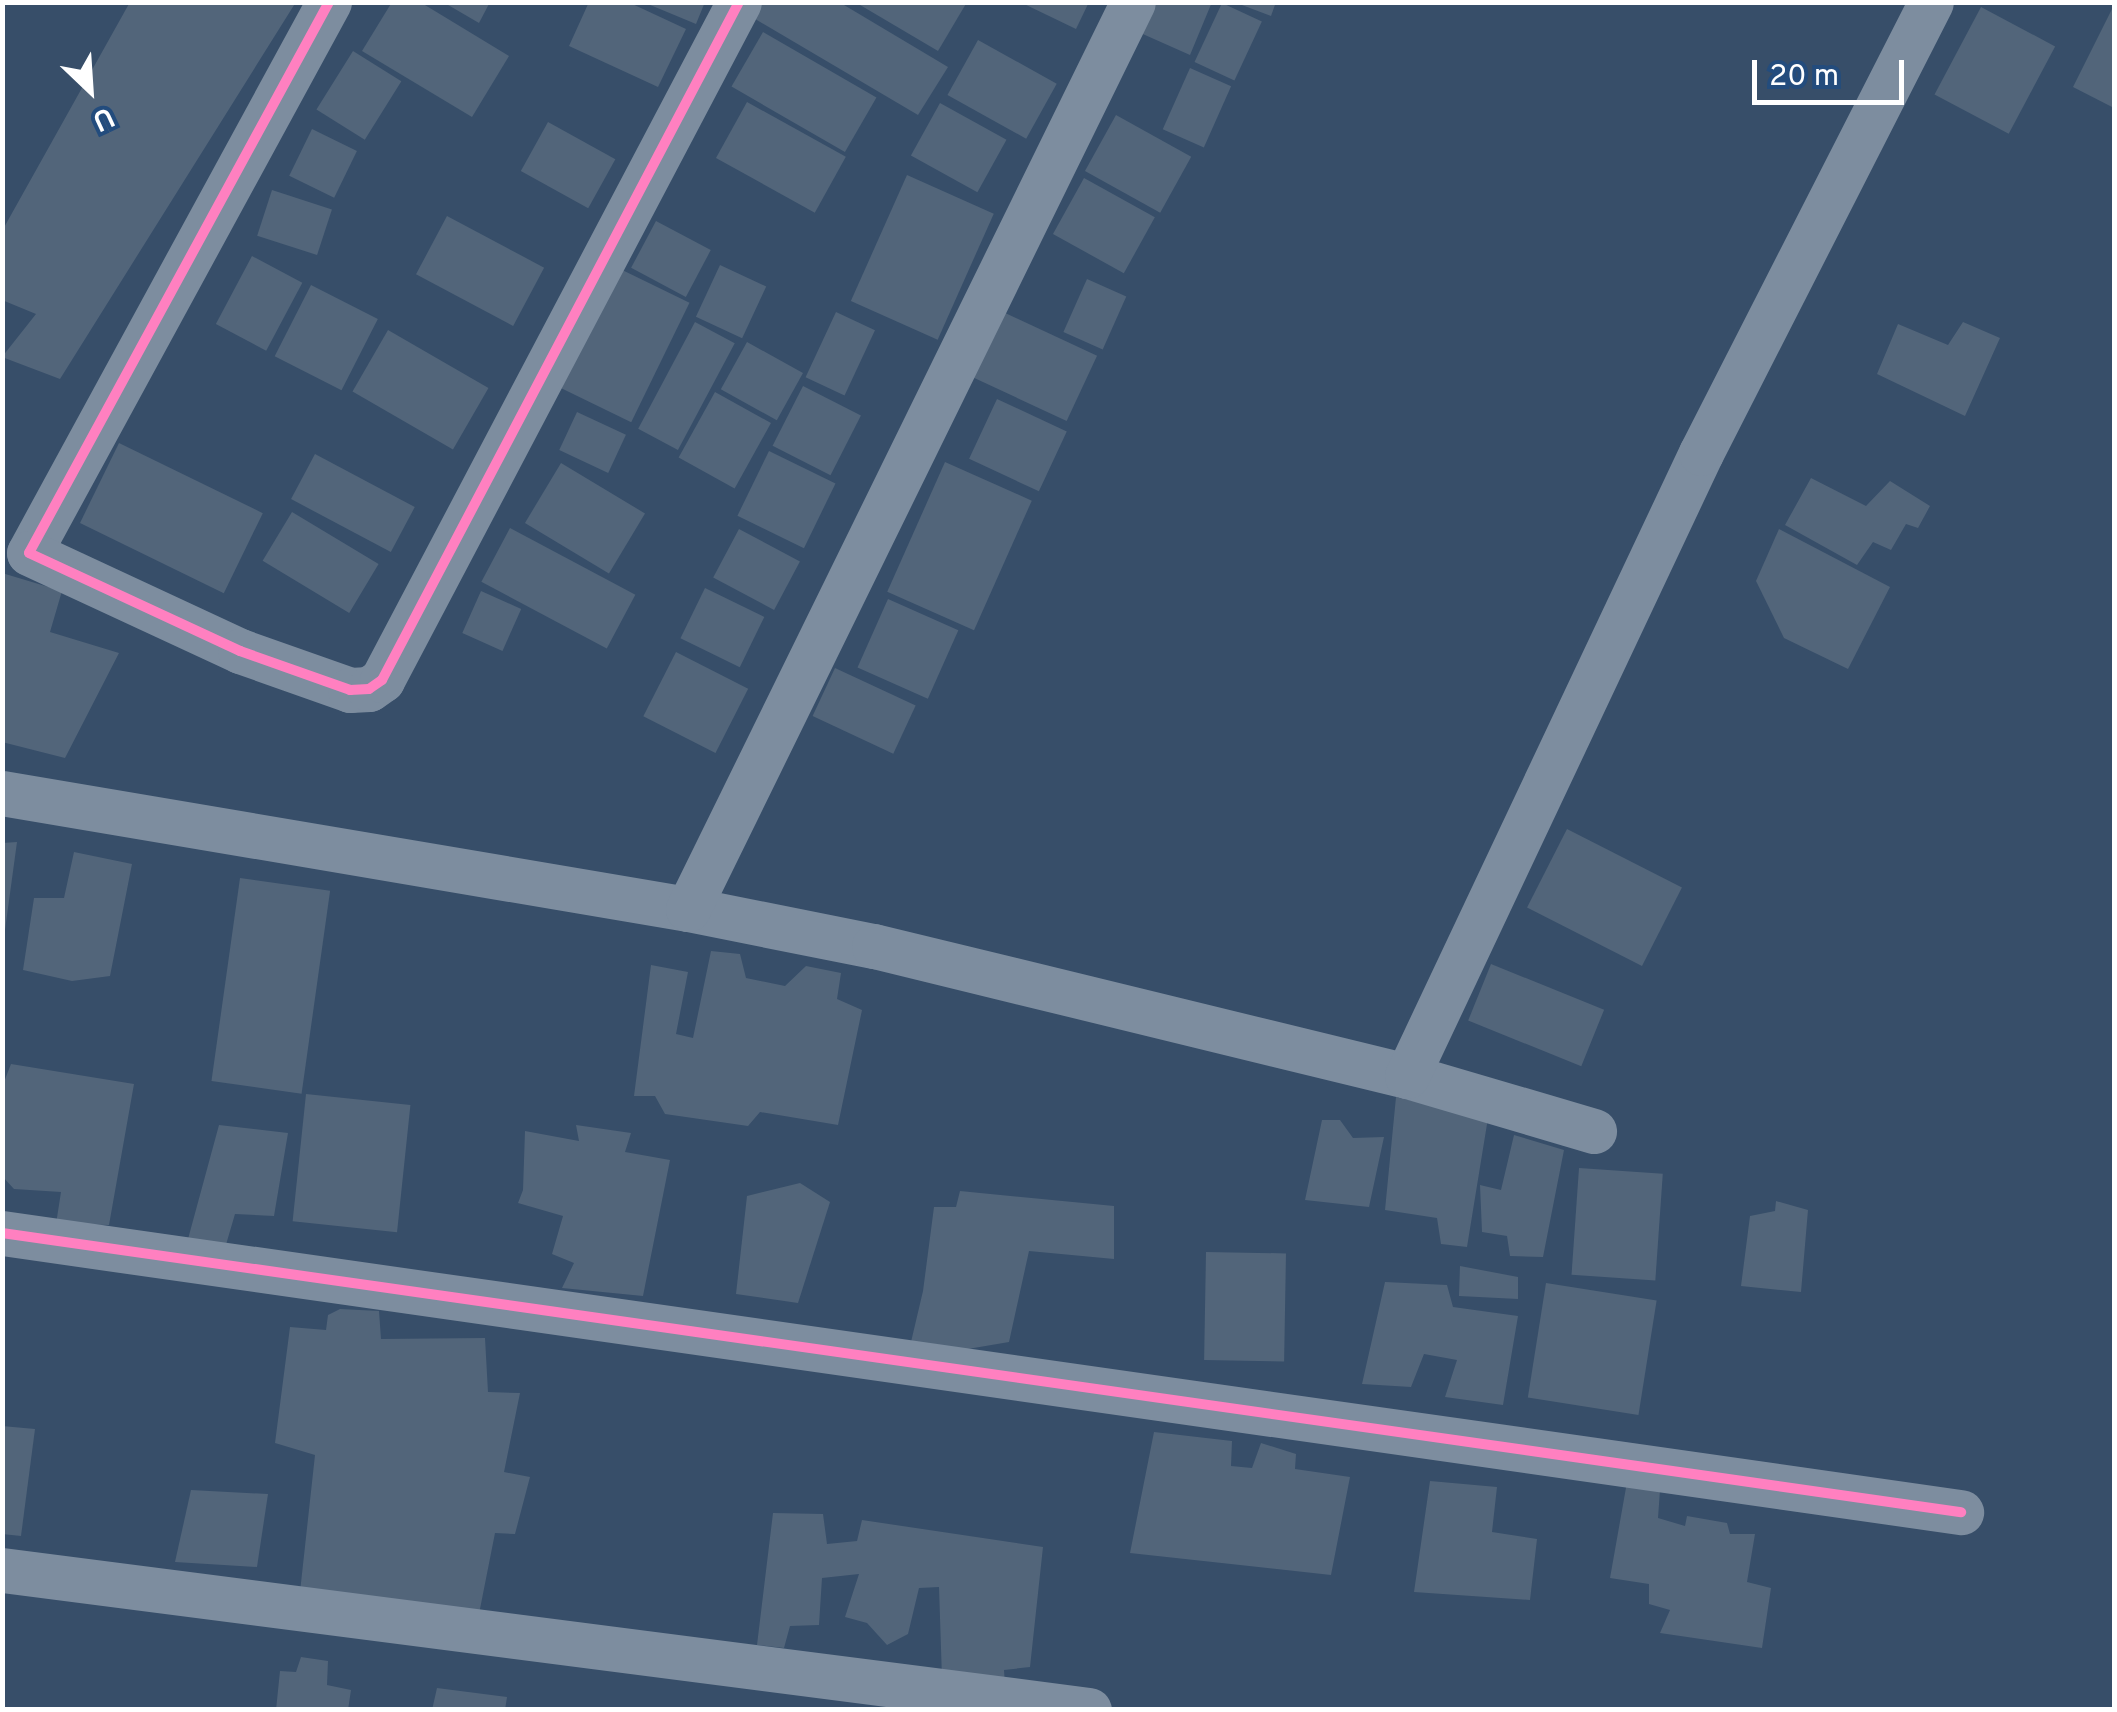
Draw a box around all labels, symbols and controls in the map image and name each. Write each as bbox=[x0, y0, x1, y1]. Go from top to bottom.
north arrow bbox=[40, 40, 140, 140]
scale bar bbox=[1757, 40, 1910, 102]
text: 20 m bbox=[1769, 59, 1839, 96]
text: U bbox=[86, 97, 119, 138]

